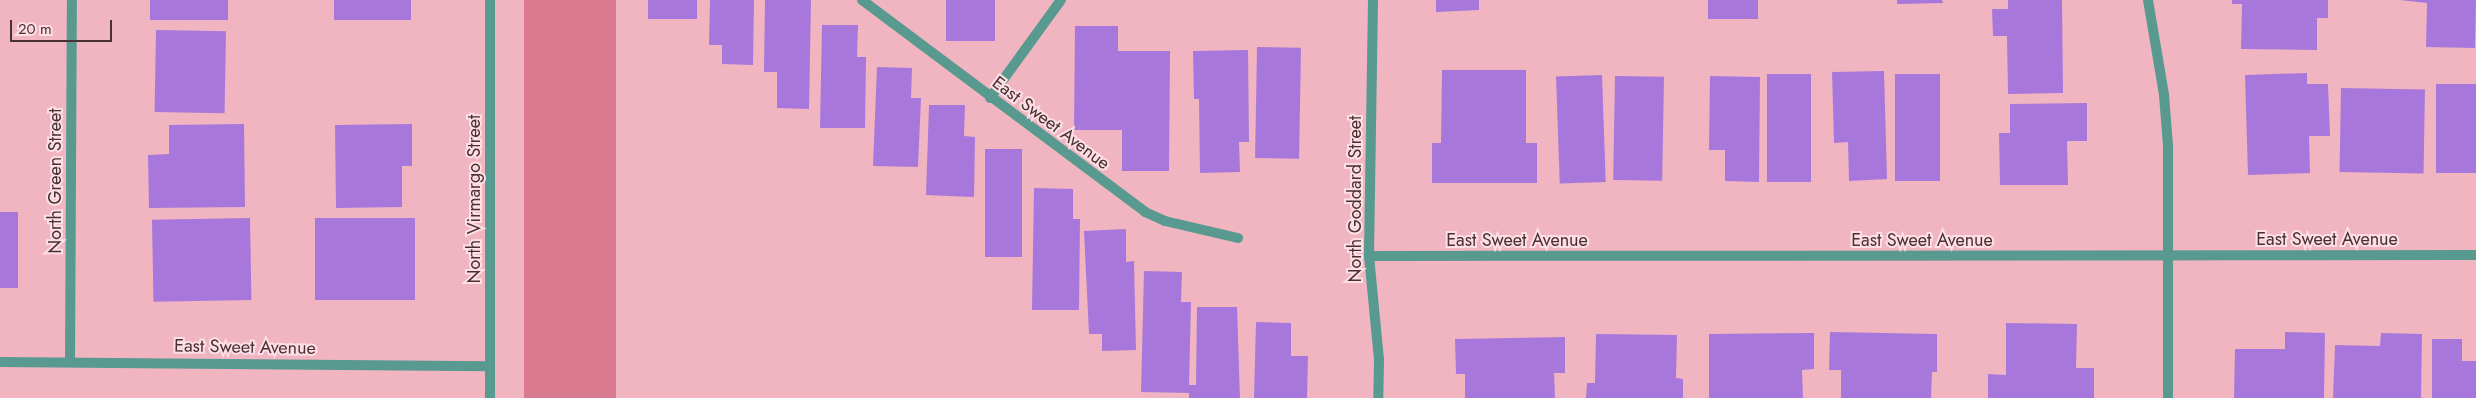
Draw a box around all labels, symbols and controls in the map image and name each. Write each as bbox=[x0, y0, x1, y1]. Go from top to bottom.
scale bar bbox=[12, 10, 115, 42]
text: 20 m bbox=[18, 18, 52, 40]
street label: East Sweet Avenue bbox=[988, 72, 1114, 174]
street label: North Green Street bbox=[44, 108, 66, 254]
street label: North Virmargo Street bbox=[463, 115, 485, 283]
street label: North Goddard Street bbox=[1344, 116, 1366, 282]
street label: East Sweet Avenue bbox=[2256, 228, 2398, 250]
street label: East Sweet Avenue bbox=[1446, 229, 1588, 251]
street label: East Sweet Avenue bbox=[1851, 229, 1993, 251]
street label: East Sweet Avenue bbox=[174, 335, 316, 359]

